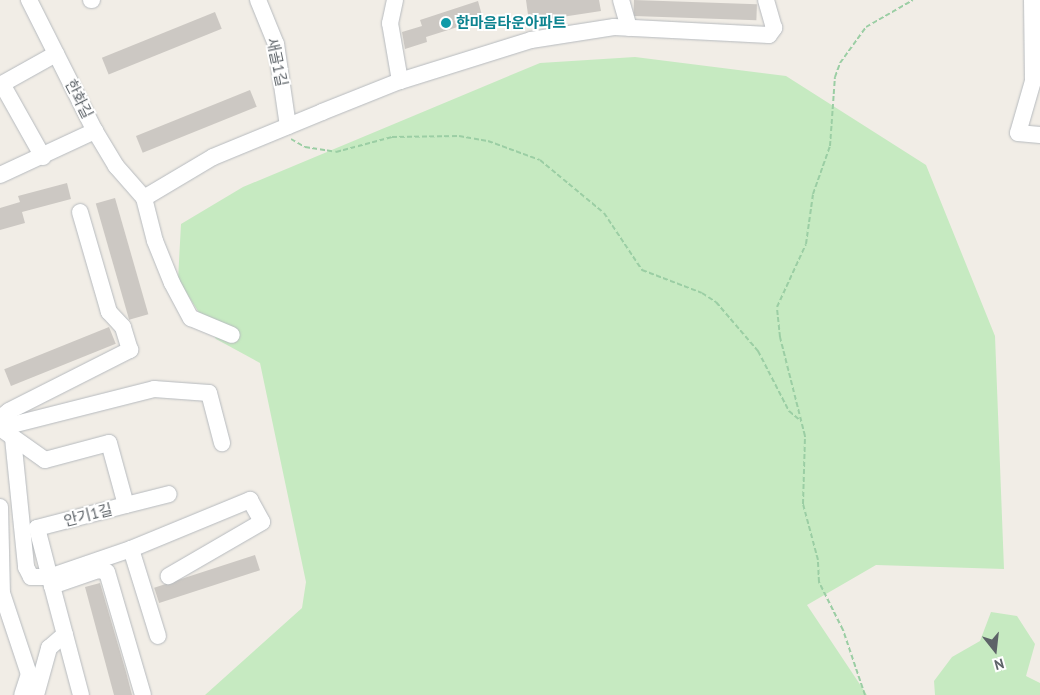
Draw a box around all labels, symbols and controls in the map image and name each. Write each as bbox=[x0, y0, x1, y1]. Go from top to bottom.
place label: 한마음타운아파트 bbox=[456, 14, 566, 32]
marker: 한마음타운아파트 bbox=[440, 17, 452, 29]
street label: 새골1길 bbox=[263, 36, 291, 88]
street label: 한화길 bbox=[62, 76, 96, 122]
street label: 안기1길 bbox=[62, 500, 114, 530]
north arrow bbox=[970, 625, 1020, 675]
text: N bbox=[992, 654, 1006, 674]

